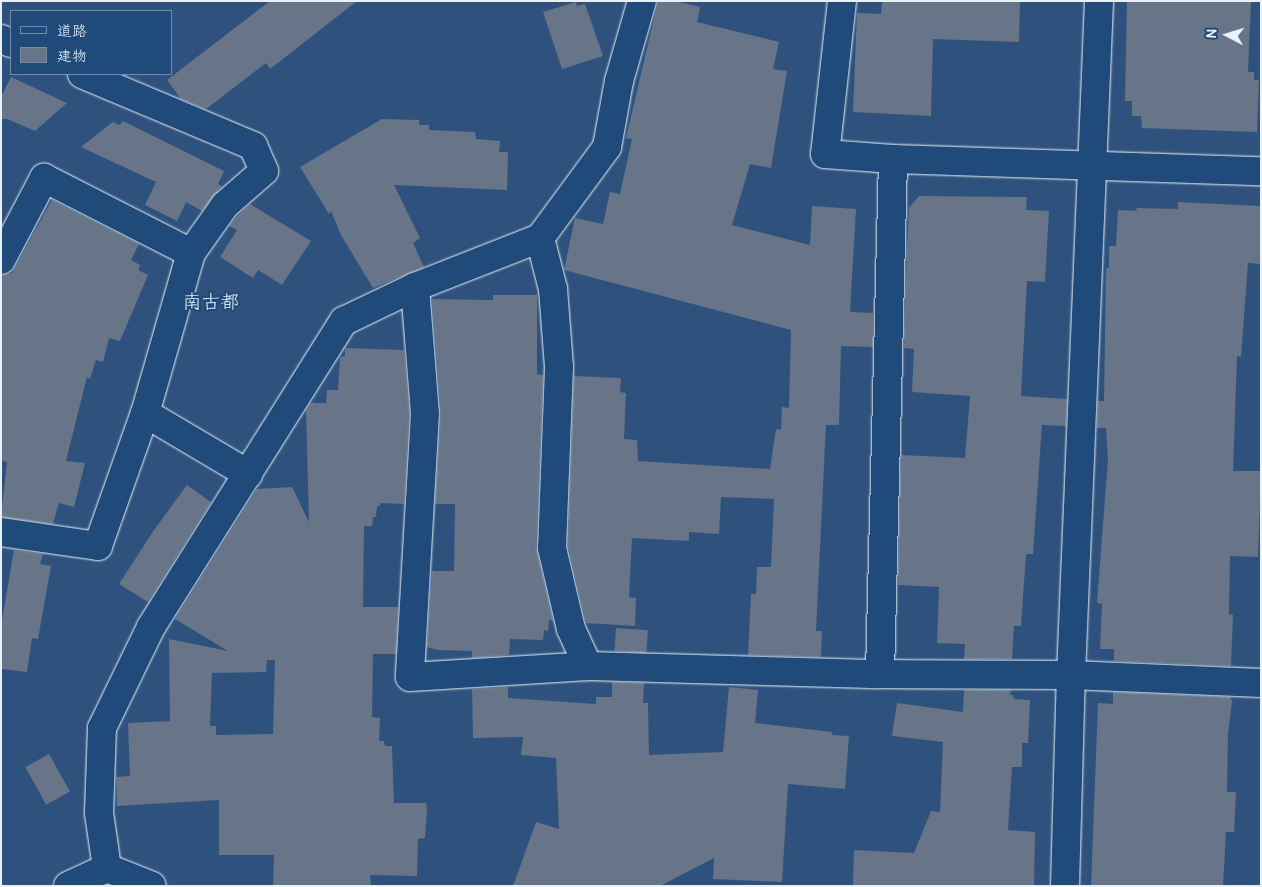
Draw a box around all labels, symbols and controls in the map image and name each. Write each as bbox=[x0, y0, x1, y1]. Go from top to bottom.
legend bbox=[10, 10, 172, 75]
north arrow bbox=[1202, 10, 1252, 60]
text: 道路 bbox=[57, 22, 87, 41]
text: N bbox=[1203, 28, 1220, 39]
text: 建物 bbox=[57, 47, 87, 66]
district label: 南古都 bbox=[183, 292, 239, 314]

